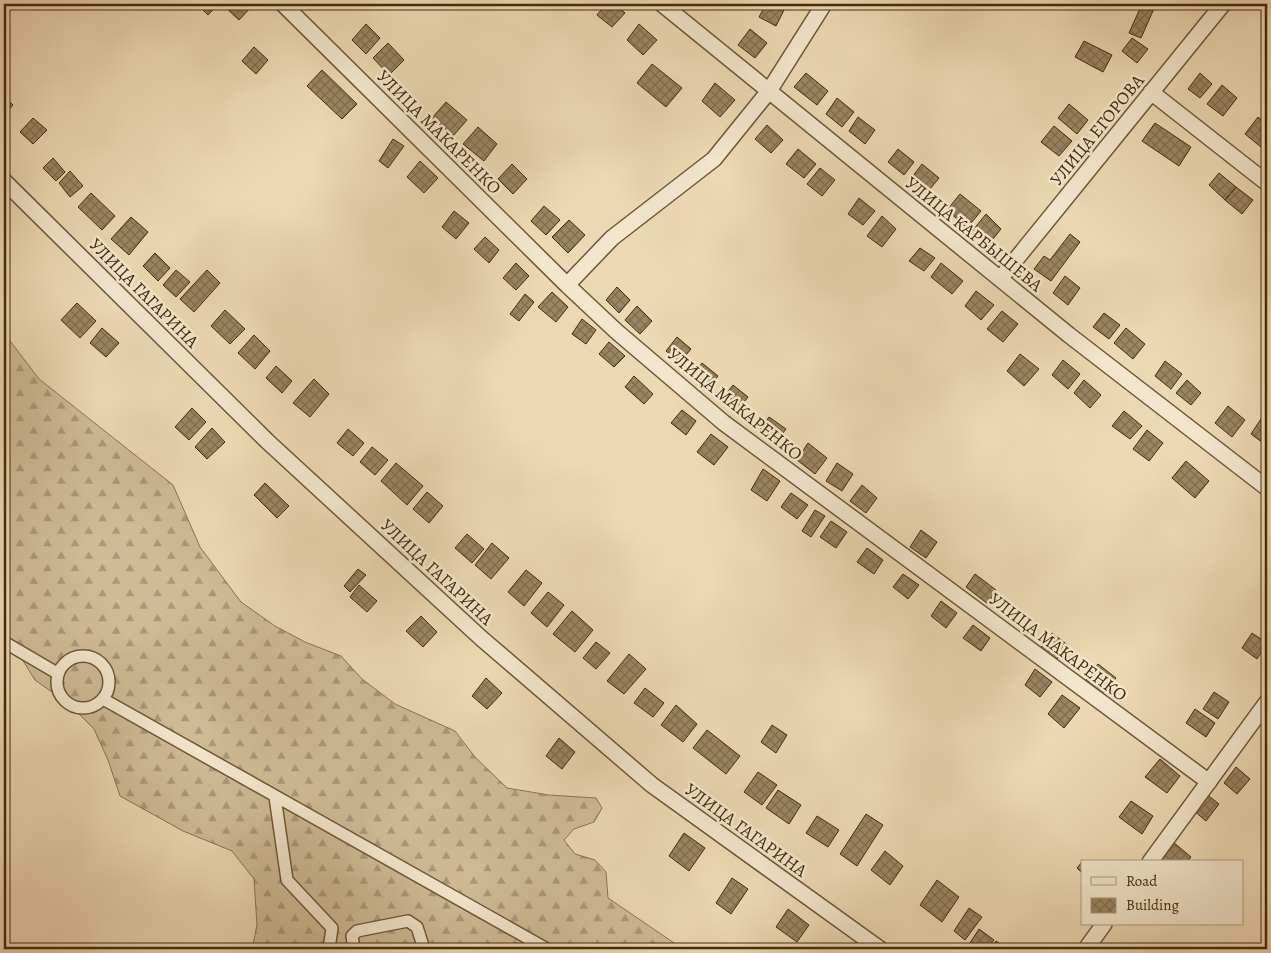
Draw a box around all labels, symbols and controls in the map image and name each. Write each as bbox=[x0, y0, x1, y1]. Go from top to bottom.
street label: УЛИЦА МАКАРЕНКО bbox=[371, 64, 507, 200]
street label: УЛИЦА ЕГОРОВА bbox=[1045, 69, 1150, 191]
street label: УЛИЦА КАРБЫШЕВА bbox=[900, 171, 1048, 297]
street label: УЛИЦА ГАГАРИНА bbox=[84, 233, 204, 353]
street label: УЛИЦА МАКАРЕНКО bbox=[663, 342, 807, 466]
street label: УЛИЦА ГАГАРИНА bbox=[375, 513, 499, 631]
street label: УЛИЦА МАКАРЕНКО bbox=[984, 587, 1132, 707]
street label: УЛИЦА ГАГАРИНА bbox=[680, 777, 813, 883]
legend bbox=[1081, 860, 1244, 926]
text: Road bbox=[1126, 871, 1158, 891]
text: Building bbox=[1126, 895, 1179, 915]

